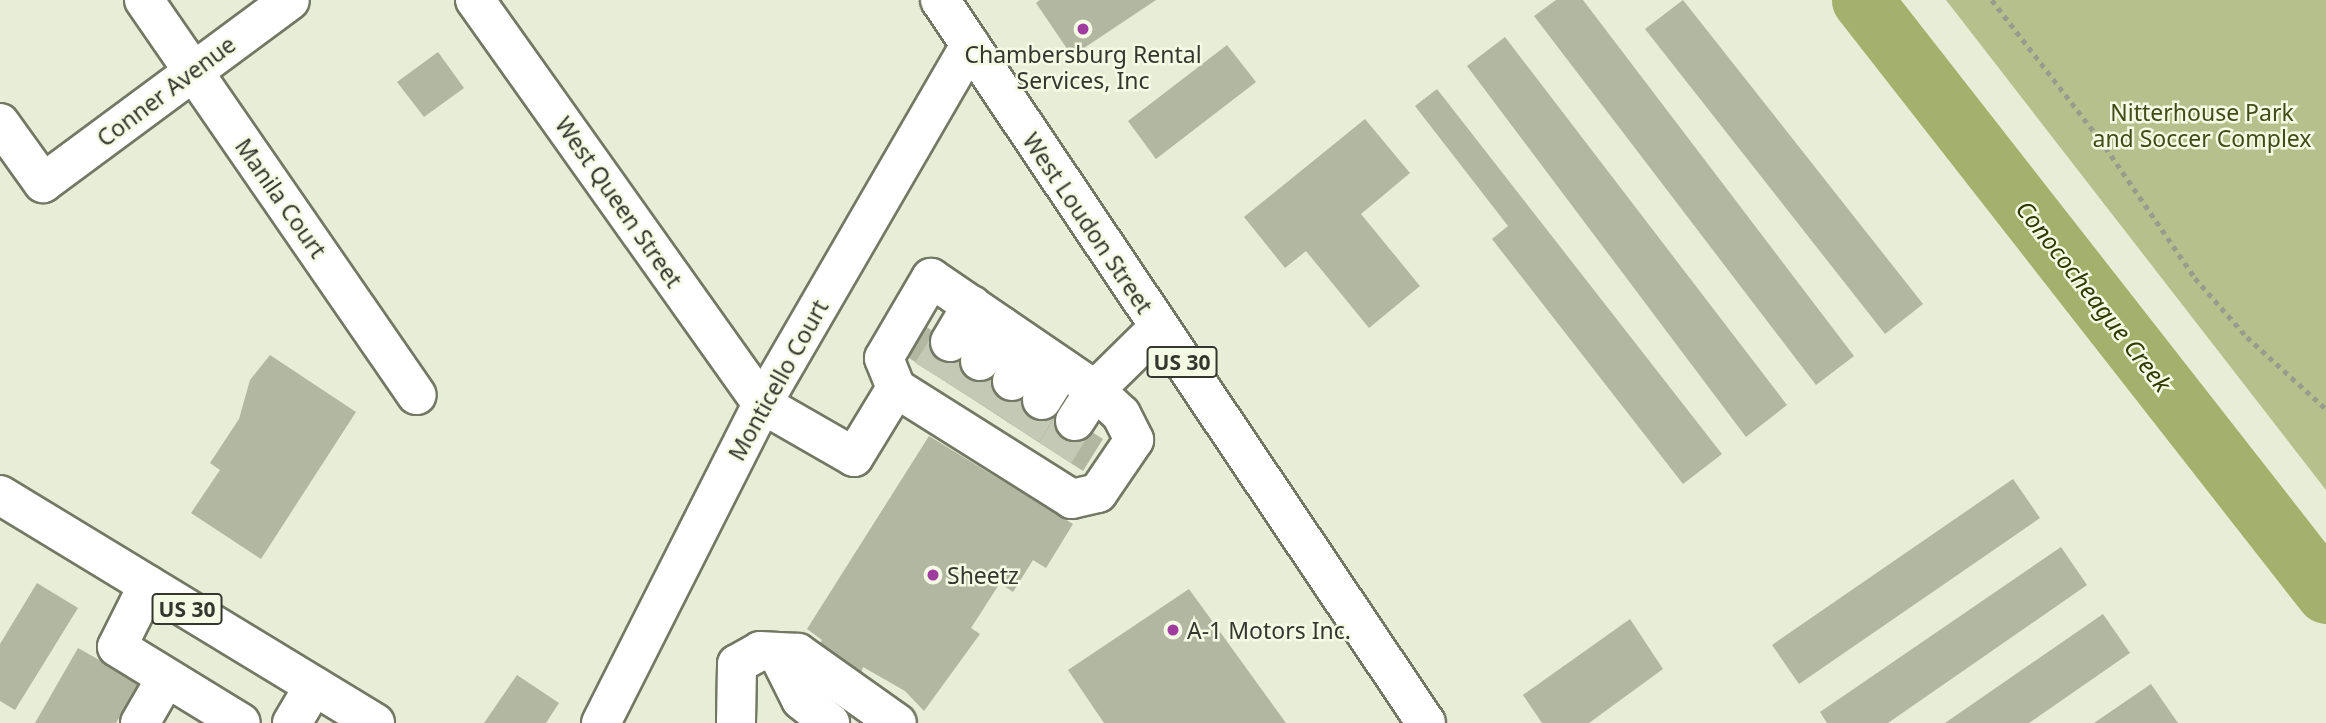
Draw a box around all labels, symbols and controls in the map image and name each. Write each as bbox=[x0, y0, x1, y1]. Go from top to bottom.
marker: Chambersburg Rental Services, Inc bbox=[1075, 21, 1091, 37]
street label: Conner Avenue bbox=[91, 30, 241, 152]
place label: Chambersburg Rental Services, Inc bbox=[964, 40, 1202, 94]
park label: Nitterhouse Park and Soccer Complex bbox=[2092, 98, 2312, 152]
street label: West Queen Street bbox=[550, 111, 688, 293]
street label: West Loudon Street bbox=[1017, 127, 1159, 319]
street label: Manila Court bbox=[230, 133, 332, 263]
water label: Conococheague Creek bbox=[2010, 195, 2178, 397]
street label: Monticello Court bbox=[722, 295, 834, 465]
road number: US 30 bbox=[1145, 344, 1219, 380]
place label: Sheetz bbox=[947, 561, 1019, 589]
marker: Sheetz bbox=[925, 567, 941, 583]
road number: US 30 bbox=[150, 592, 224, 626]
place label: A-1 Motors Inc. bbox=[1187, 616, 1351, 644]
marker: A-1 Motors Inc. bbox=[1165, 622, 1181, 638]

